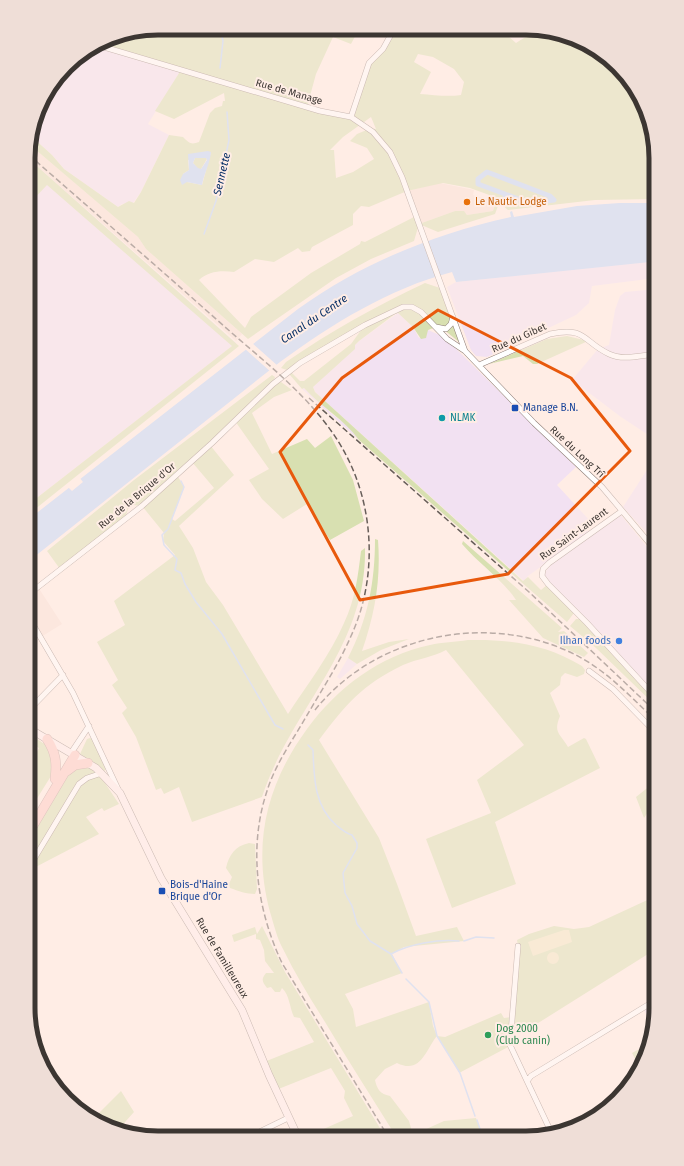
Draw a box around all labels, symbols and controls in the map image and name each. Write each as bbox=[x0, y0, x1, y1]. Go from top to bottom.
street label: Rue de Manage bbox=[254, 77, 324, 107]
water label: Sennette bbox=[211, 151, 233, 198]
place label: Le Nautic Lodge bbox=[475, 196, 547, 208]
marker: Le Nautic Lodge bbox=[462, 197, 472, 207]
water label: Canal du Centre bbox=[278, 292, 350, 346]
street label: Rue du Gibet bbox=[490, 320, 549, 355]
place label: Manage B.N. bbox=[523, 402, 578, 414]
marker: Manage B.N. bbox=[510, 403, 520, 413]
place label: NLMK bbox=[450, 412, 475, 424]
marker: NLMK bbox=[437, 413, 447, 423]
street label: Rue du Long Trî bbox=[547, 424, 608, 481]
street label: Rue de la Brique d'Or bbox=[96, 460, 178, 532]
street label: Rue Saint-Laurent bbox=[538, 505, 611, 563]
place label: Ilhan foods bbox=[560, 635, 611, 647]
marker: Ilhan foods bbox=[614, 636, 624, 646]
place label: Bois-d'Haine Brique d'Or bbox=[170, 879, 228, 903]
marker: Bois-d'Haine Brique d'Or bbox=[157, 886, 167, 896]
street label: Rue de Familleureux bbox=[193, 916, 251, 1001]
place label: Dog 2000 (Club canin) bbox=[496, 1023, 550, 1047]
marker: Dog 2000 (Club canin) bbox=[483, 1030, 493, 1040]

